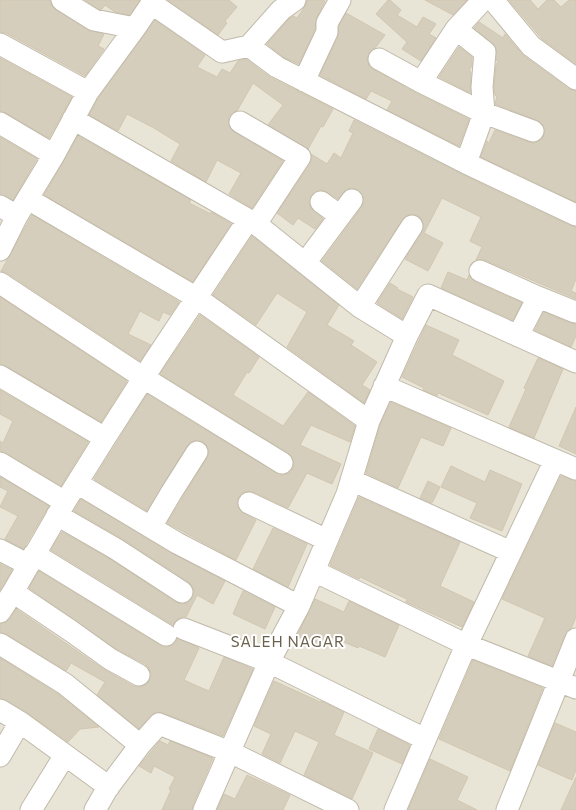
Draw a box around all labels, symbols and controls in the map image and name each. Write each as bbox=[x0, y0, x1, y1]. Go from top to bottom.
district label: SALEH NAGAR bbox=[231, 632, 345, 650]

